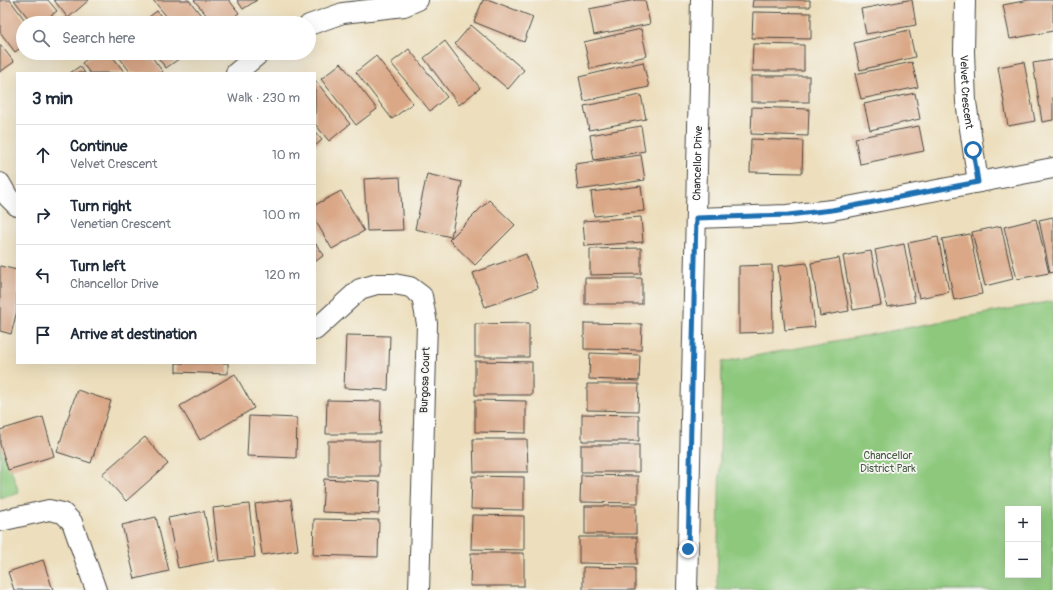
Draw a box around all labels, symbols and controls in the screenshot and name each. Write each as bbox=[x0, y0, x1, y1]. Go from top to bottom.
search box bbox=[16, 16, 316, 60]
icon: search bbox=[30, 27, 52, 49]
text: Search here bbox=[62, 29, 135, 48]
street label: Velvet Crescent bbox=[958, 55, 977, 130]
text: 3 min bbox=[32, 88, 73, 109]
text: Walk · 230 m bbox=[227, 90, 300, 106]
street label: Chancellor Drive bbox=[690, 125, 705, 201]
text: Continue bbox=[70, 137, 128, 156]
route start bbox=[964, 141, 982, 159]
icon: ahead bbox=[32, 144, 54, 166]
text: 10 m bbox=[272, 147, 300, 163]
text: Velvet Crescent bbox=[70, 156, 157, 172]
text: Turn right bbox=[70, 197, 131, 216]
icon: right bbox=[32, 204, 54, 226]
text: 100 m bbox=[263, 207, 300, 223]
text: Venetian Crescent bbox=[70, 216, 171, 232]
text: Turn left bbox=[70, 257, 126, 276]
icon: left bbox=[32, 264, 54, 286]
text: 120 m bbox=[264, 267, 300, 283]
text: Chancellor Drive bbox=[70, 276, 159, 292]
icon: arrive bbox=[32, 324, 54, 346]
text: Arrive at destination bbox=[70, 325, 197, 344]
street label: Burgosa Court bbox=[417, 346, 433, 413]
park label: Chancellor District Park bbox=[860, 449, 916, 475]
map controls bbox=[1005, 506, 1041, 578]
button: + bbox=[1005, 506, 1041, 542]
route end bbox=[679, 540, 697, 558]
button: − bbox=[1005, 542, 1041, 578]

